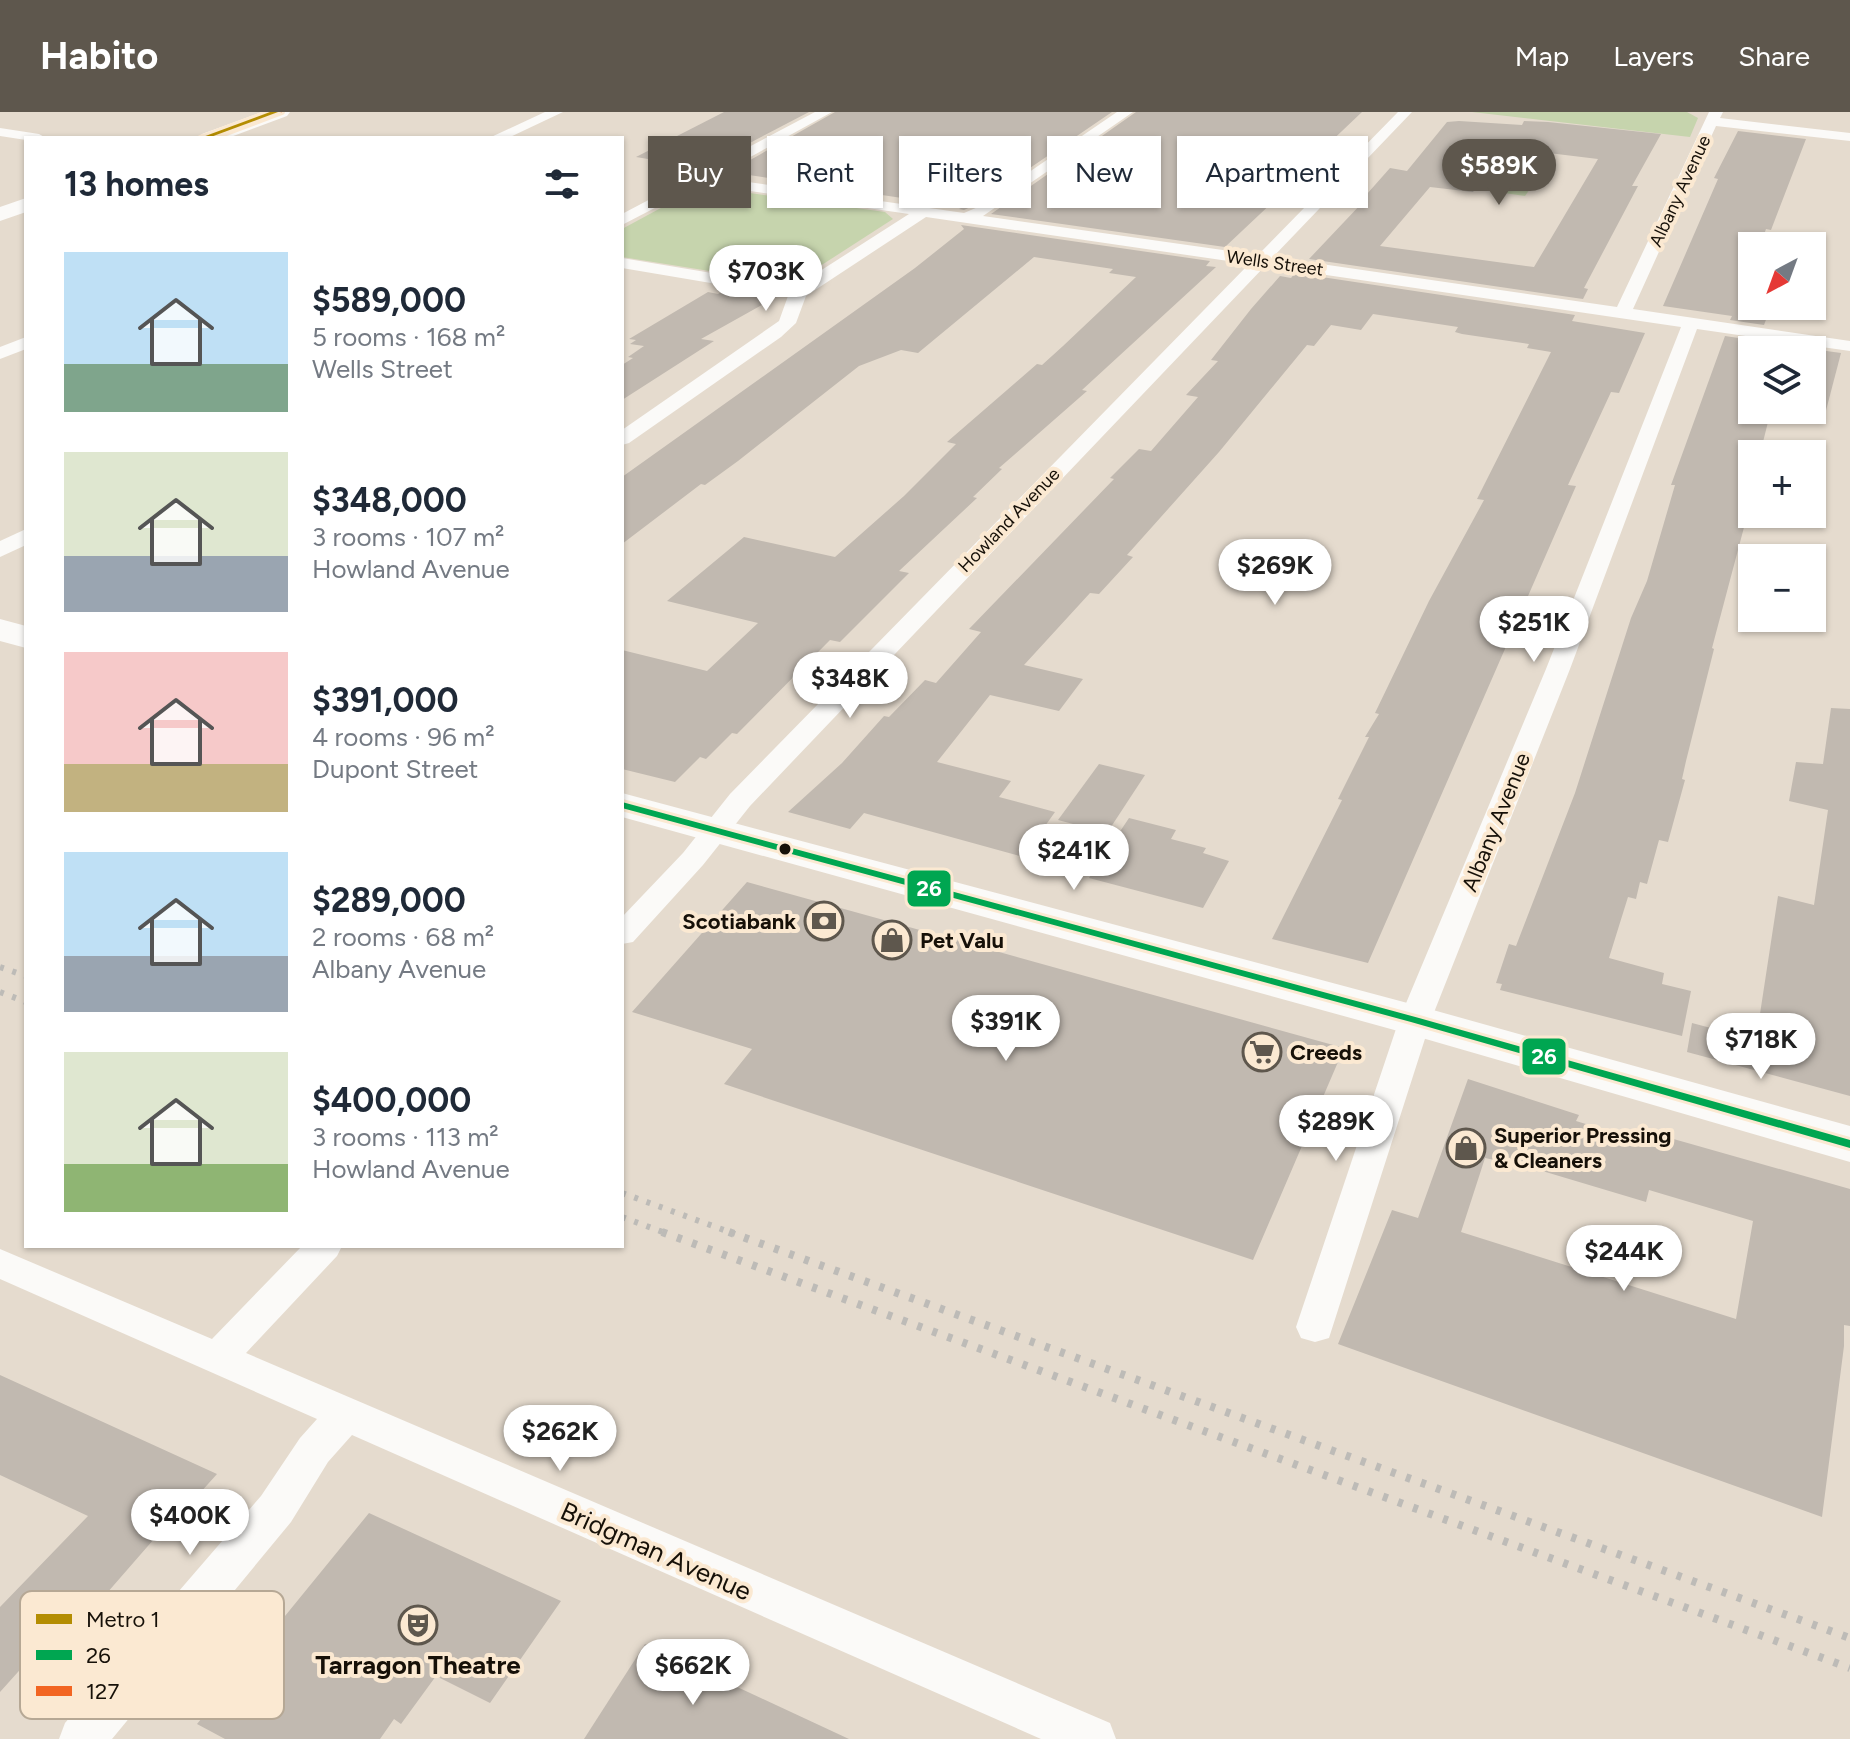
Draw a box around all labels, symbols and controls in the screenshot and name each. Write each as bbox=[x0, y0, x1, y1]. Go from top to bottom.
text: Habito bbox=[40, 33, 158, 79]
text: Map bbox=[1515, 39, 1569, 73]
text: Layers bbox=[1613, 39, 1694, 73]
text: Share bbox=[1738, 39, 1810, 73]
street label: Albany Avenue bbox=[1645, 132, 1716, 250]
chip: Buy bbox=[648, 136, 751, 208]
chip: Rent bbox=[767, 136, 883, 208]
chip: Filters bbox=[899, 136, 1031, 208]
chip: New bbox=[1047, 136, 1161, 208]
chip: Apartment bbox=[1177, 136, 1368, 208]
pin: $589K bbox=[1443, 139, 1555, 207]
text: $589K bbox=[1460, 149, 1538, 181]
icon: filters bbox=[540, 162, 584, 206]
text: 13 homes bbox=[64, 164, 209, 205]
north arrow bbox=[1738, 232, 1826, 320]
map controls bbox=[1738, 232, 1826, 632]
pin: $703K bbox=[710, 245, 822, 313]
street label: Wells Street bbox=[1225, 245, 1325, 281]
text: $703K bbox=[727, 255, 805, 287]
text: $589,000 bbox=[312, 280, 466, 321]
icon: home bbox=[128, 284, 224, 380]
text: 5 rooms · 168 m² bbox=[312, 321, 505, 353]
button: layers bbox=[1738, 336, 1826, 424]
text: Wells Street bbox=[312, 353, 453, 385]
button: + bbox=[1738, 440, 1826, 528]
street label: Howland Avenue bbox=[954, 463, 1065, 577]
text: $348,000 bbox=[312, 480, 467, 521]
icon: home bbox=[128, 484, 224, 580]
text: 3 rooms · 107 m² bbox=[312, 521, 505, 553]
pin: $269K bbox=[1219, 539, 1331, 607]
button: − bbox=[1738, 544, 1826, 632]
text: $269K bbox=[1237, 549, 1313, 581]
text: Howland Avenue bbox=[312, 553, 510, 585]
pin: $251K bbox=[1478, 596, 1590, 664]
text: $251K bbox=[1498, 606, 1570, 638]
pin: $348K bbox=[794, 652, 906, 720]
text: $348K bbox=[811, 662, 889, 694]
text: $391,000 bbox=[312, 680, 459, 721]
icon: home bbox=[128, 684, 224, 780]
text: 4 rooms · 96 m² bbox=[312, 721, 495, 753]
street label: Albany Avenue bbox=[1456, 749, 1536, 895]
text: Dupont Street bbox=[312, 753, 478, 785]
pin: $241K bbox=[1018, 824, 1130, 892]
text: $241K bbox=[1037, 834, 1111, 866]
unlabelled marker bbox=[777, 841, 793, 857]
line badge: 26 bbox=[906, 869, 952, 908]
text: 26 bbox=[916, 875, 942, 902]
text: $289,000 bbox=[312, 880, 466, 921]
icon: home bbox=[128, 884, 224, 980]
bank icon: Scotiabank bbox=[803, 900, 845, 942]
place label: Scotiabank bbox=[682, 908, 796, 935]
shop icon: Pet Valu bbox=[871, 919, 913, 961]
text: 2 rooms · 68 m² bbox=[312, 921, 494, 953]
place label: Pet Valu bbox=[920, 927, 1004, 954]
text: Albany Avenue bbox=[312, 953, 486, 985]
pin: $391K bbox=[950, 995, 1062, 1063]
text: $391K bbox=[970, 1005, 1042, 1037]
pin: $718K bbox=[1705, 1013, 1817, 1081]
text: $718K bbox=[1724, 1023, 1798, 1055]
supermarket icon: Creeds bbox=[1241, 1031, 1283, 1073]
line badge: 26 bbox=[1521, 1037, 1567, 1076]
place label: Creeds bbox=[1290, 1039, 1362, 1066]
text: 26 bbox=[1531, 1043, 1557, 1070]
text: $400,000 bbox=[312, 1080, 471, 1121]
icon: home bbox=[128, 1084, 224, 1180]
pin: $289K bbox=[1280, 1095, 1392, 1163]
text: $289K bbox=[1297, 1105, 1375, 1137]
text: 3 rooms · 113 m² bbox=[312, 1121, 499, 1153]
place label: Superior Pressing & Cleaners bbox=[1494, 1122, 1671, 1174]
shop icon: Superior Pressing & Cleaners bbox=[1445, 1127, 1487, 1169]
text: Howland Avenue bbox=[312, 1153, 510, 1185]
pin: $244K bbox=[1568, 1225, 1680, 1293]
text: $244K bbox=[1584, 1235, 1664, 1267]
pin: $262K bbox=[504, 1405, 616, 1473]
text: $262K bbox=[522, 1415, 598, 1447]
pin: $400K bbox=[134, 1489, 246, 1557]
street label: Bridgman Avenue bbox=[556, 1495, 756, 1607]
text: $400K bbox=[149, 1499, 231, 1531]
legend bbox=[20, 1591, 284, 1719]
theatre icon: Tarragon Theatre bbox=[397, 1604, 439, 1646]
text: Metro 1 bbox=[86, 1606, 160, 1633]
pin: $662K bbox=[637, 1639, 749, 1707]
text: 26 bbox=[86, 1642, 111, 1669]
place label: Tarragon Theatre bbox=[315, 1649, 521, 1681]
text: $662K bbox=[655, 1649, 731, 1681]
text: 127 bbox=[86, 1678, 119, 1705]

